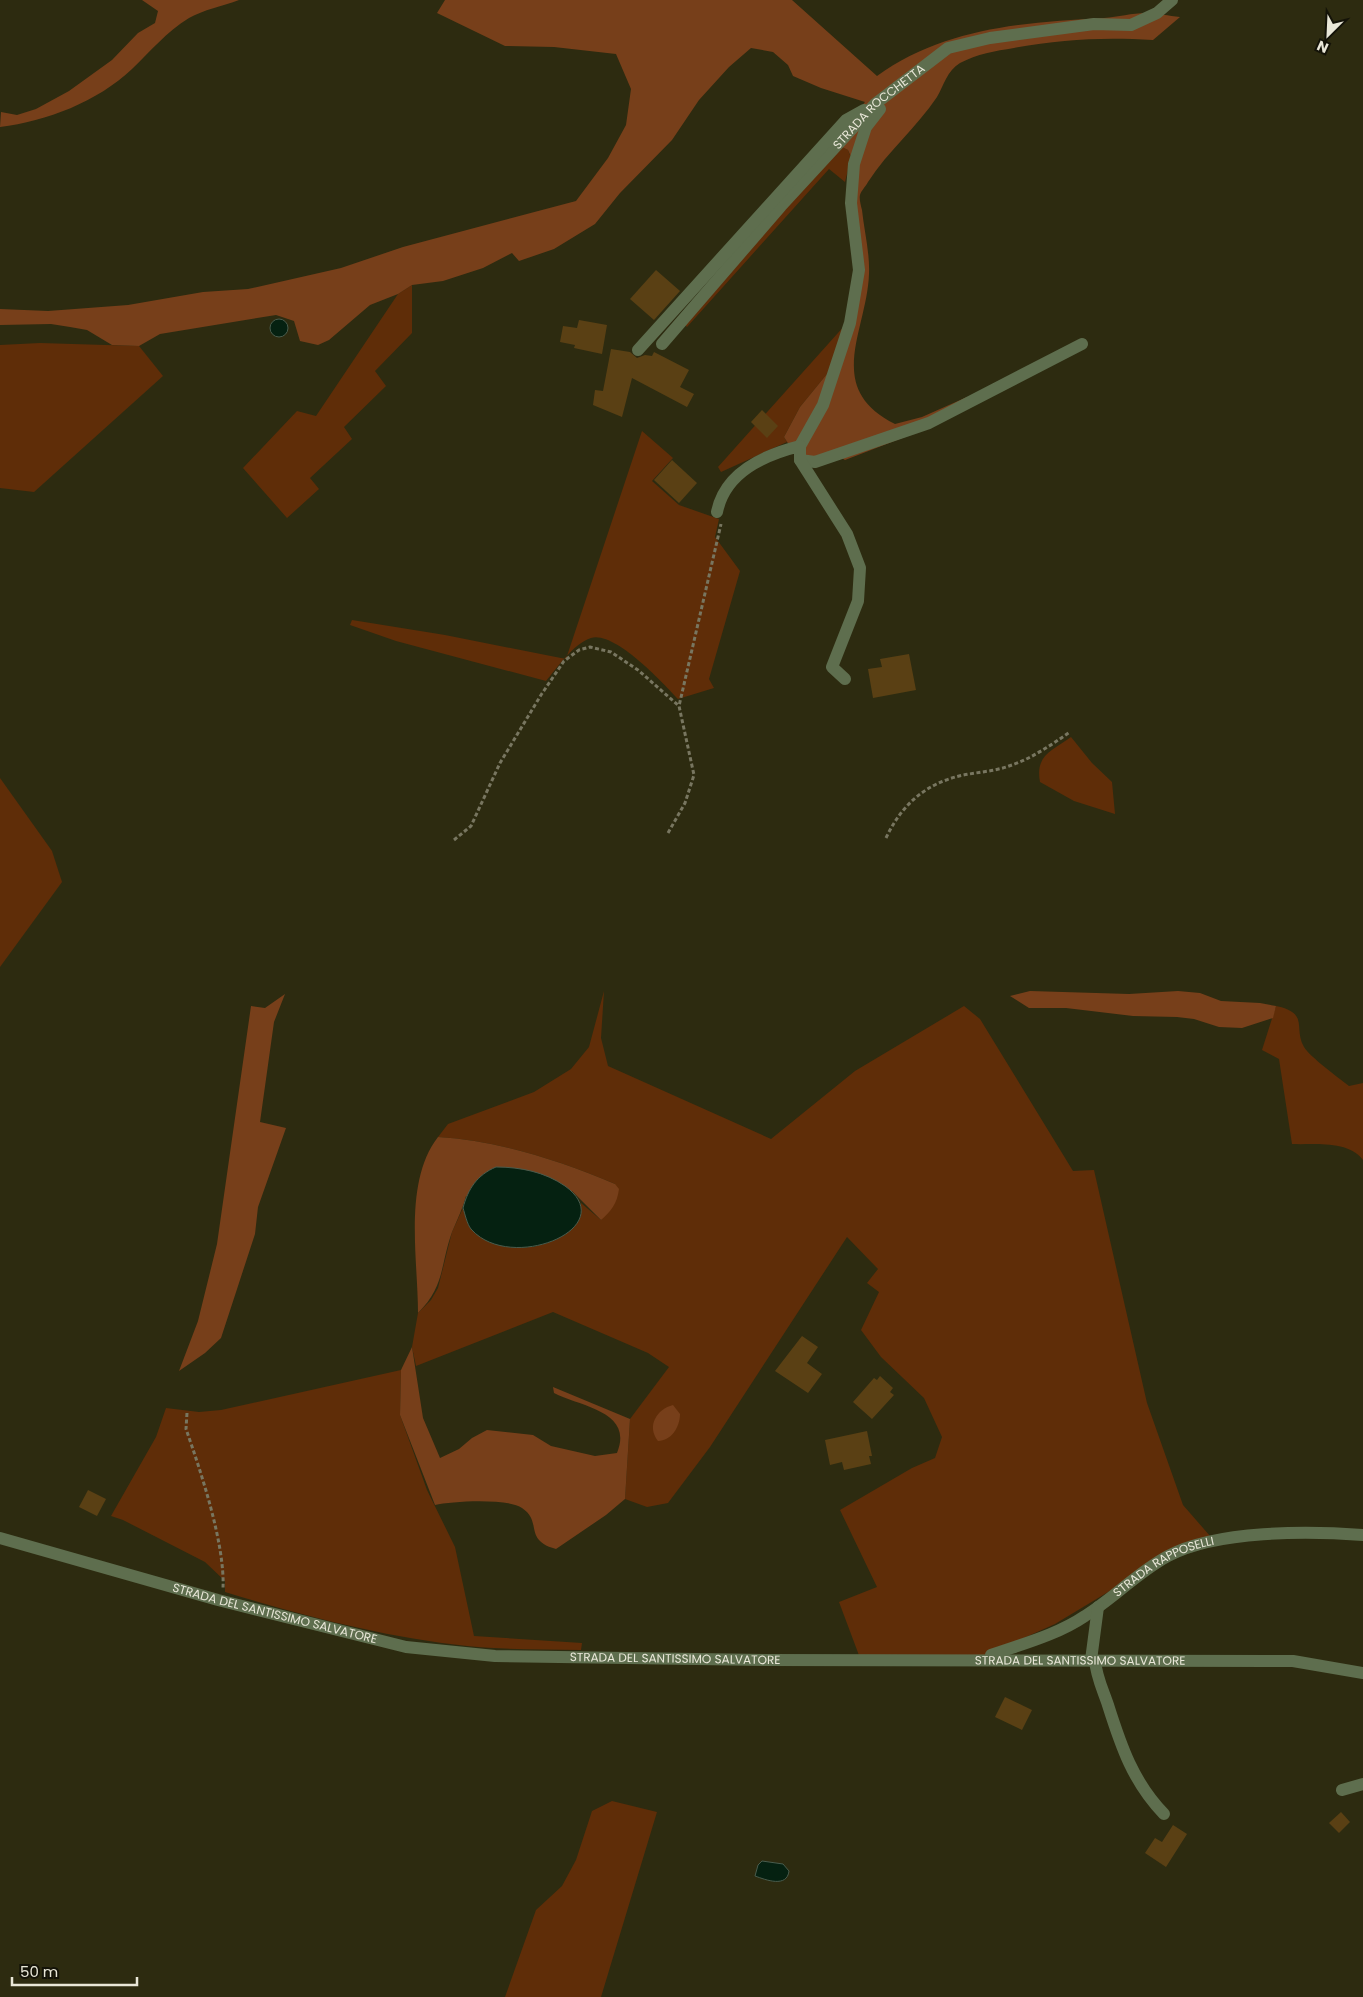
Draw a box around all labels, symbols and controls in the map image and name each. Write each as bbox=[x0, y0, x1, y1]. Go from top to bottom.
north arrow bbox=[1303, 10, 1353, 60]
text: N bbox=[1314, 36, 1332, 58]
street label: STRADA ROCCHETTA bbox=[829, 60, 928, 153]
street label: STRADA RAPPOSELLI bbox=[1109, 1532, 1215, 1601]
street label: STRADA DEL SANTISSIMO SALVATORE bbox=[171, 1578, 379, 1647]
street label: STRADA DEL SANTISSIMO SALVATORE bbox=[570, 1648, 781, 1668]
street label: STRADA DEL SANTISSIMO SALVATORE bbox=[975, 1651, 1186, 1669]
scale bar bbox=[12, 1954, 138, 1986]
text: 50 m bbox=[20, 1961, 58, 1982]

